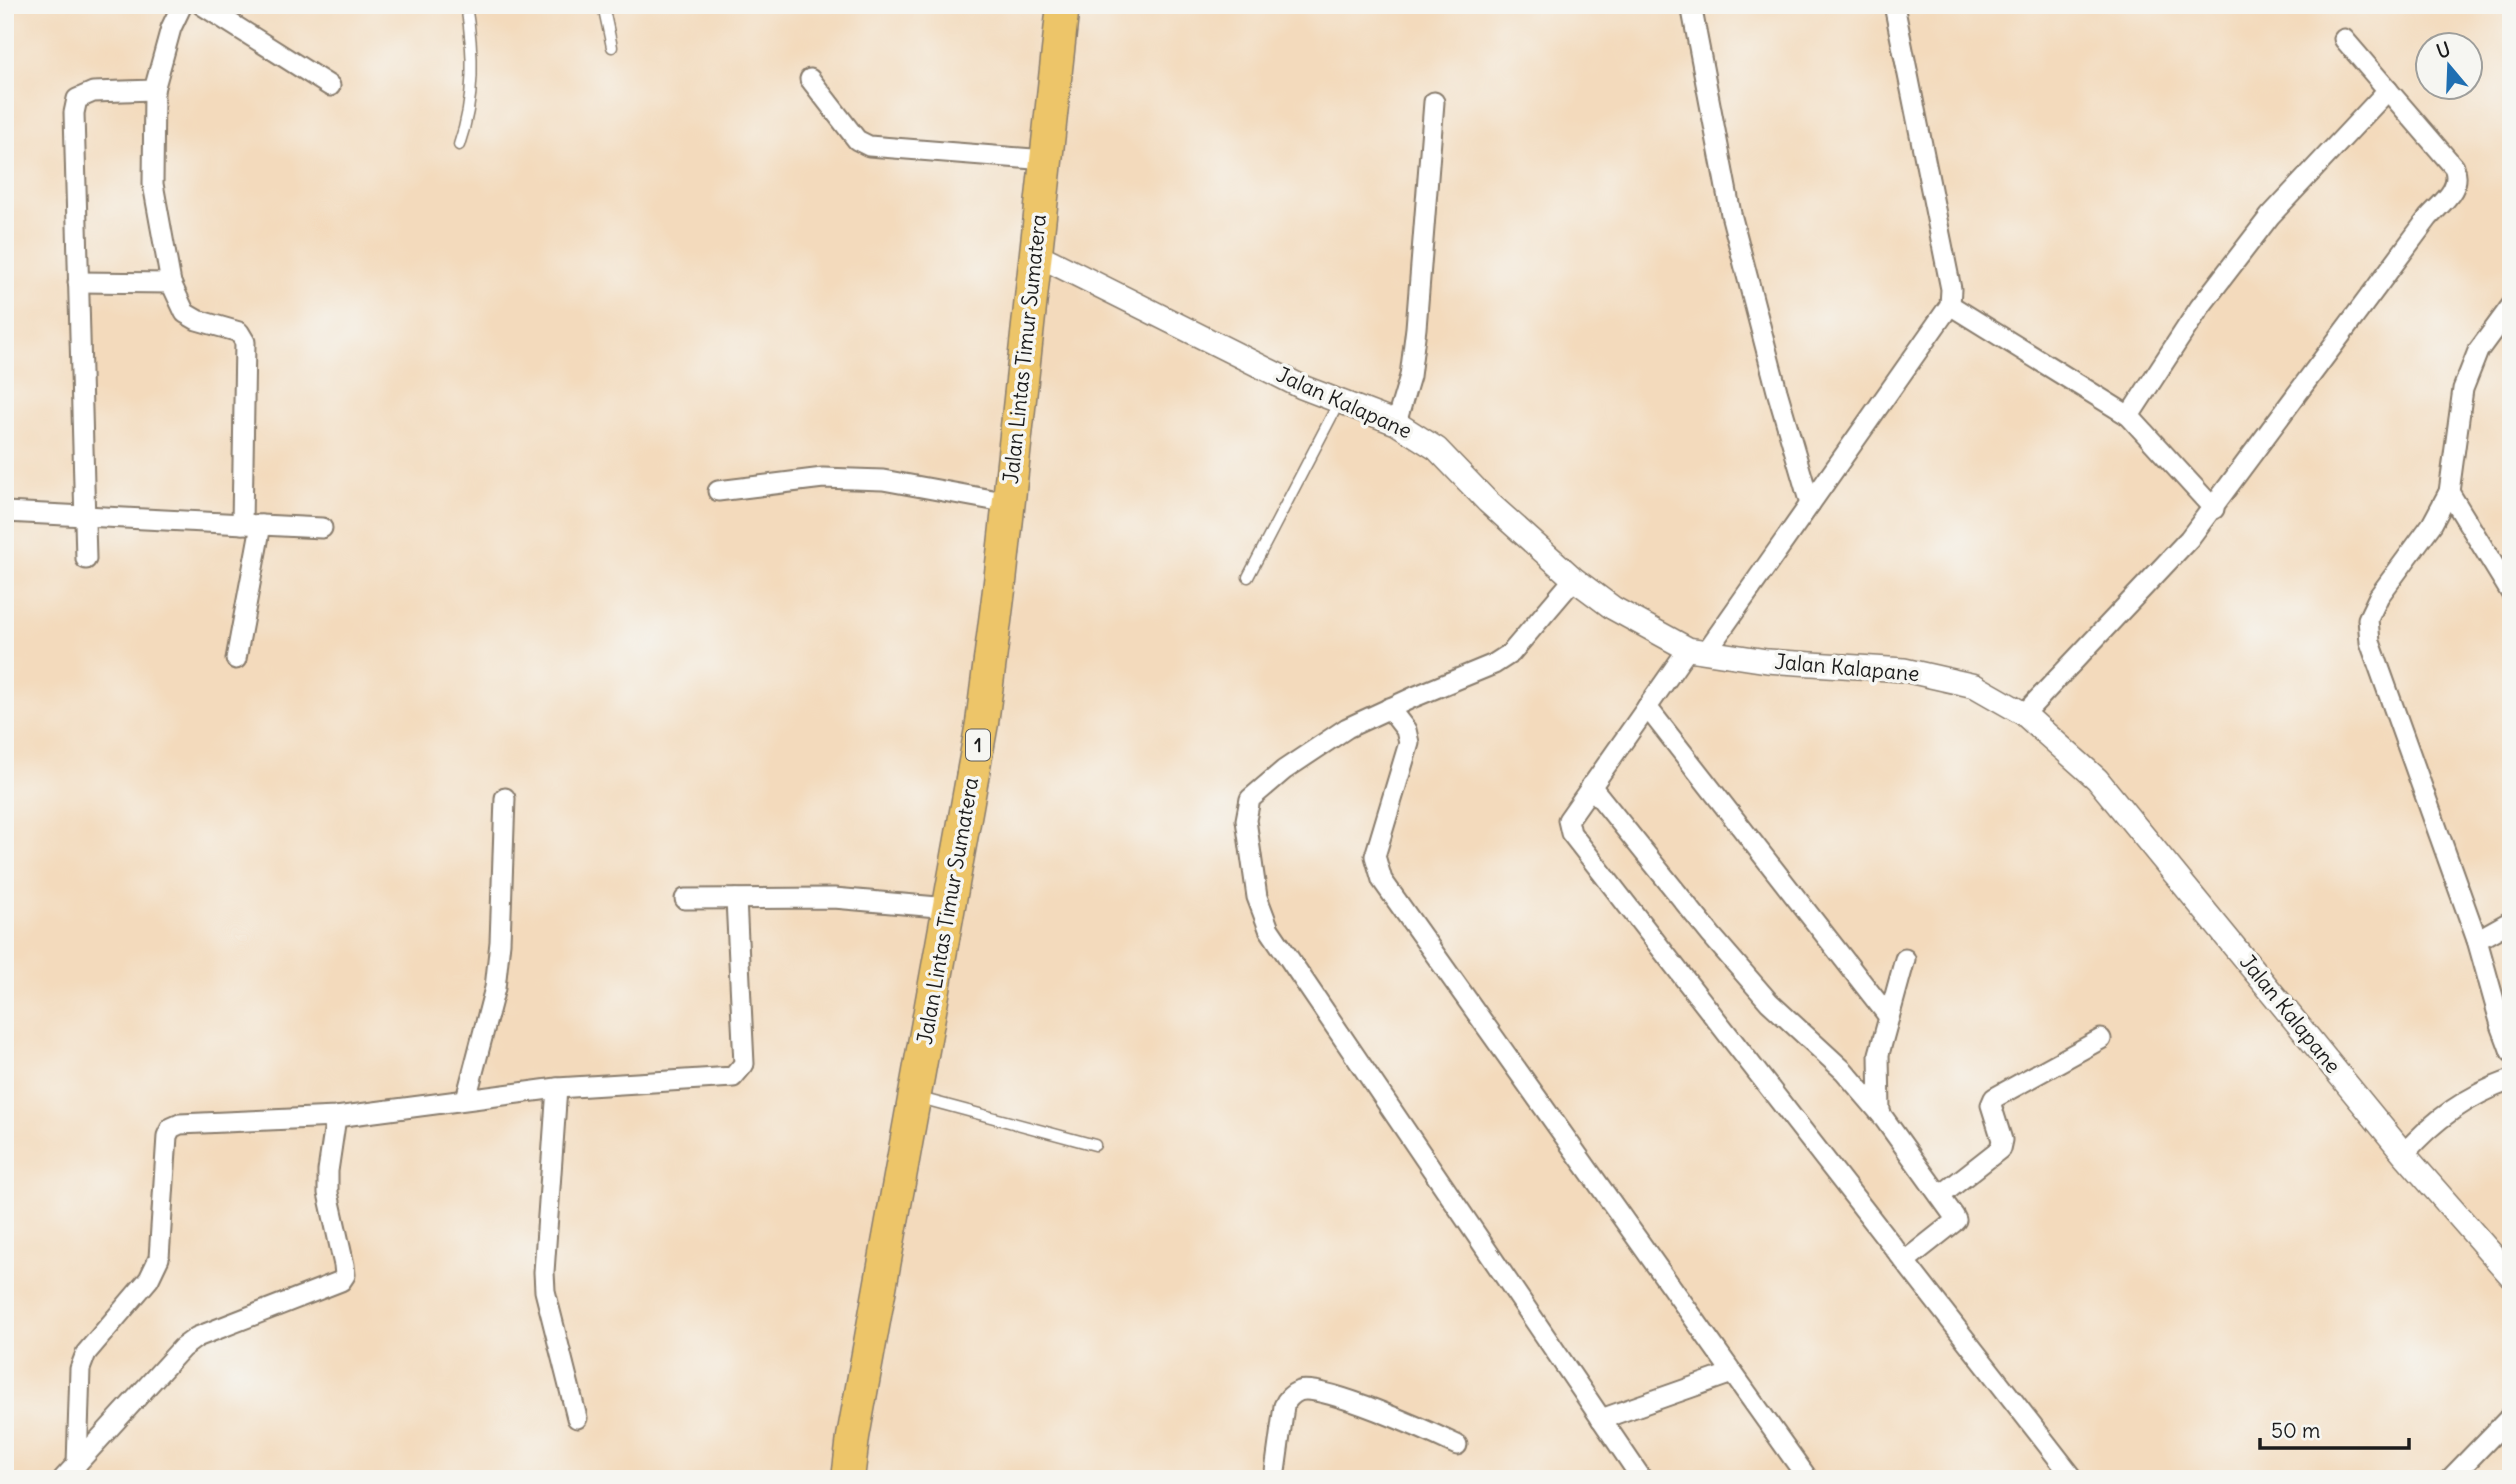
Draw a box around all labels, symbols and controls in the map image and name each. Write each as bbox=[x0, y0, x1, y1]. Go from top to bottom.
north arrow bbox=[2414, 32, 2484, 102]
text: U bbox=[2433, 36, 2454, 63]
street label: Jalan Lintas Timur Sumatera bbox=[997, 213, 1052, 485]
street label: Jalan Kalapane bbox=[1272, 361, 1416, 444]
street label: Jalan Kalapane bbox=[1773, 648, 1921, 687]
road number: 1 bbox=[966, 730, 990, 760]
street label: Jalan Lintas Timur Sumatera bbox=[911, 775, 984, 1047]
street label: Jalan Kalapane bbox=[2234, 949, 2347, 1079]
scale bar bbox=[2260, 1407, 2409, 1451]
text: 50 m bbox=[2271, 1417, 2320, 1444]

